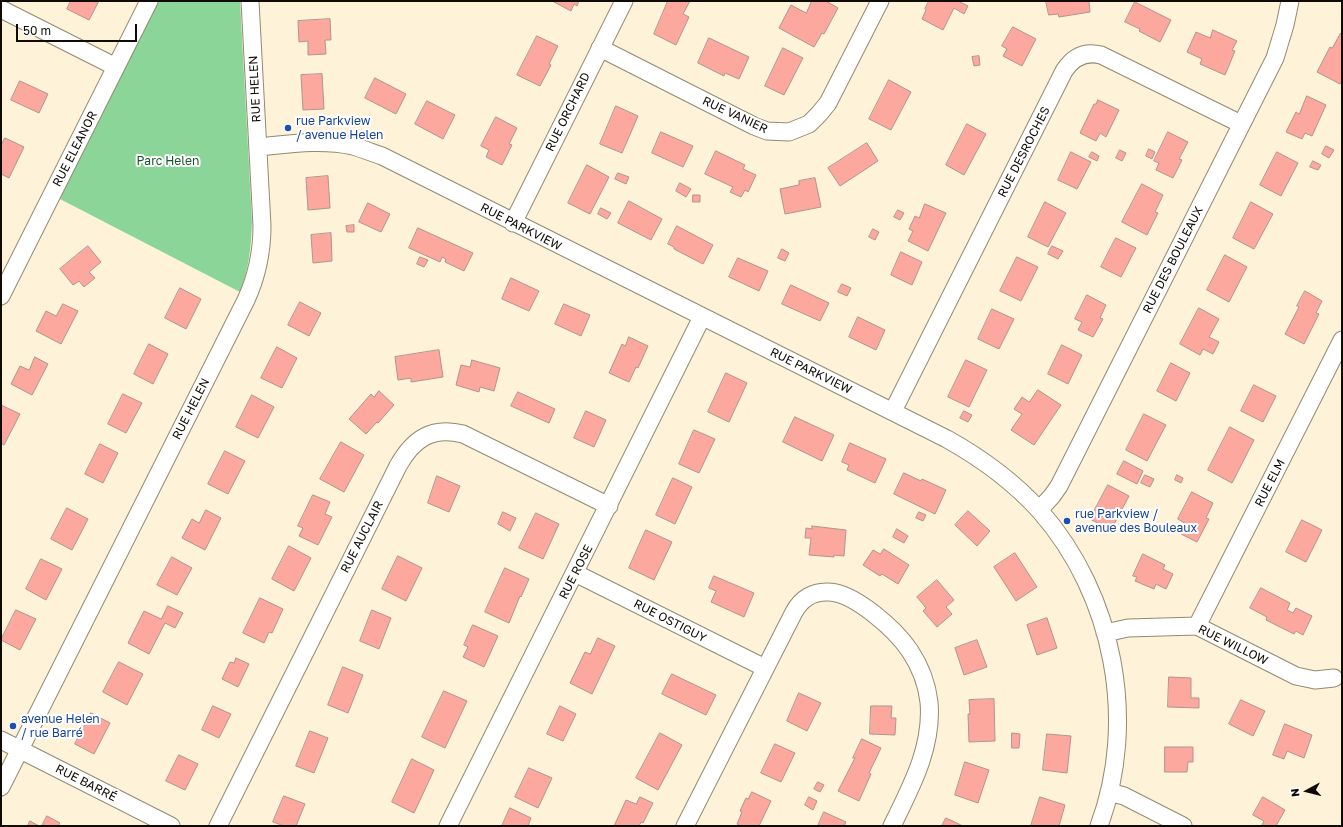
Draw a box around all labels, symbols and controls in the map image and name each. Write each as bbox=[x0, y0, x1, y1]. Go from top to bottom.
scale bar bbox=[18, 16, 139, 42]
text: 50 m bbox=[23, 23, 51, 38]
street label: RUE HELEN bbox=[246, 55, 264, 123]
street label: RUE ORCHARD bbox=[543, 70, 593, 154]
street label: RUE VANIER bbox=[700, 94, 770, 136]
street label: RUE DESROCHES bbox=[995, 104, 1053, 200]
street label: RUE ELEANOR bbox=[50, 109, 100, 189]
place label: rue Parkview / avenue Helen bbox=[296, 114, 383, 142]
marker: rue Parkview / avenue Helen bbox=[283, 123, 293, 133]
park label: Parc Helen bbox=[137, 154, 199, 168]
street label: RUE PARKVIEW bbox=[478, 200, 564, 254]
street label: RUE DES BOULEAUX bbox=[1140, 204, 1206, 316]
street label: RUE PARKVIEW bbox=[768, 345, 854, 397]
street label: RUE HELEN bbox=[169, 376, 213, 442]
street label: RUE ELM bbox=[1252, 457, 1288, 509]
street label: RUE AUCLAIR bbox=[338, 499, 386, 575]
place label: rue Parkview / avenue des Bouleaux bbox=[1075, 507, 1197, 535]
marker: rue Parkview / avenue des Bouleaux bbox=[1062, 516, 1072, 526]
street label: RUE ROSE bbox=[556, 542, 596, 602]
street label: RUE OSTIGUY bbox=[631, 597, 709, 645]
street label: RUE WILLOW bbox=[1196, 622, 1270, 668]
place label: avenue Helen / rue Barré bbox=[21, 712, 100, 740]
marker: avenue Helen / rue Barré bbox=[8, 721, 18, 731]
street label: RUE BARRÉ bbox=[53, 761, 119, 805]
north arrow bbox=[1287, 771, 1327, 811]
text: N bbox=[1288, 788, 1302, 797]

